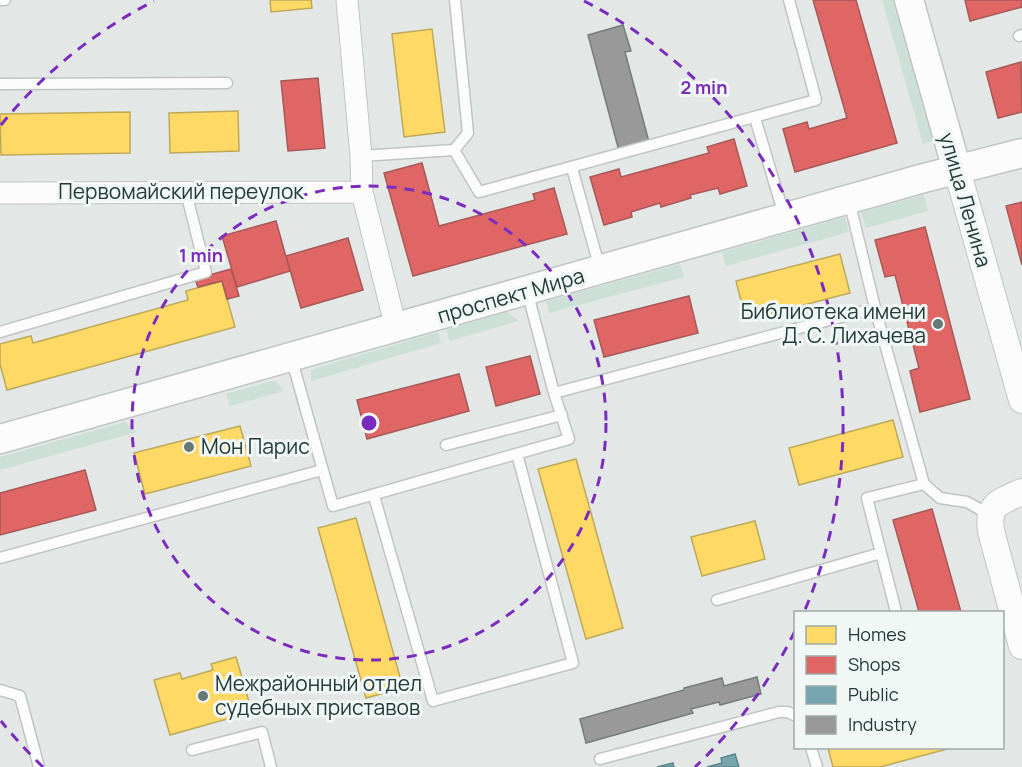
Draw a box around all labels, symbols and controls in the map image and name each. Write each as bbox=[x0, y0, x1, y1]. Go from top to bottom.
text: 2 min bbox=[681, 75, 727, 99]
street label: улица Ленина bbox=[933, 129, 999, 270]
street label: Первомайский переулок bbox=[58, 177, 304, 205]
text: 1 min bbox=[179, 243, 223, 267]
street label: проспект Мира bbox=[434, 261, 587, 329]
place label: Библиотека имени Д. С. Лихачева bbox=[741, 297, 926, 349]
marker: Библиотека имени Д. С. Лихачева bbox=[931, 317, 945, 331]
centre of rings bbox=[359, 413, 379, 433]
place label: Мон Парис bbox=[201, 432, 310, 460]
marker: Мон Парис bbox=[182, 440, 196, 454]
legend bbox=[794, 611, 1004, 749]
text: Homes bbox=[848, 622, 906, 646]
text: Shops bbox=[848, 652, 900, 676]
place label: Межрайонный отдел судебных приставов bbox=[215, 669, 422, 721]
text: Public bbox=[848, 682, 899, 706]
marker: Межрайонный отдел судебных приставов bbox=[196, 689, 210, 703]
text: Industry bbox=[848, 712, 917, 736]

